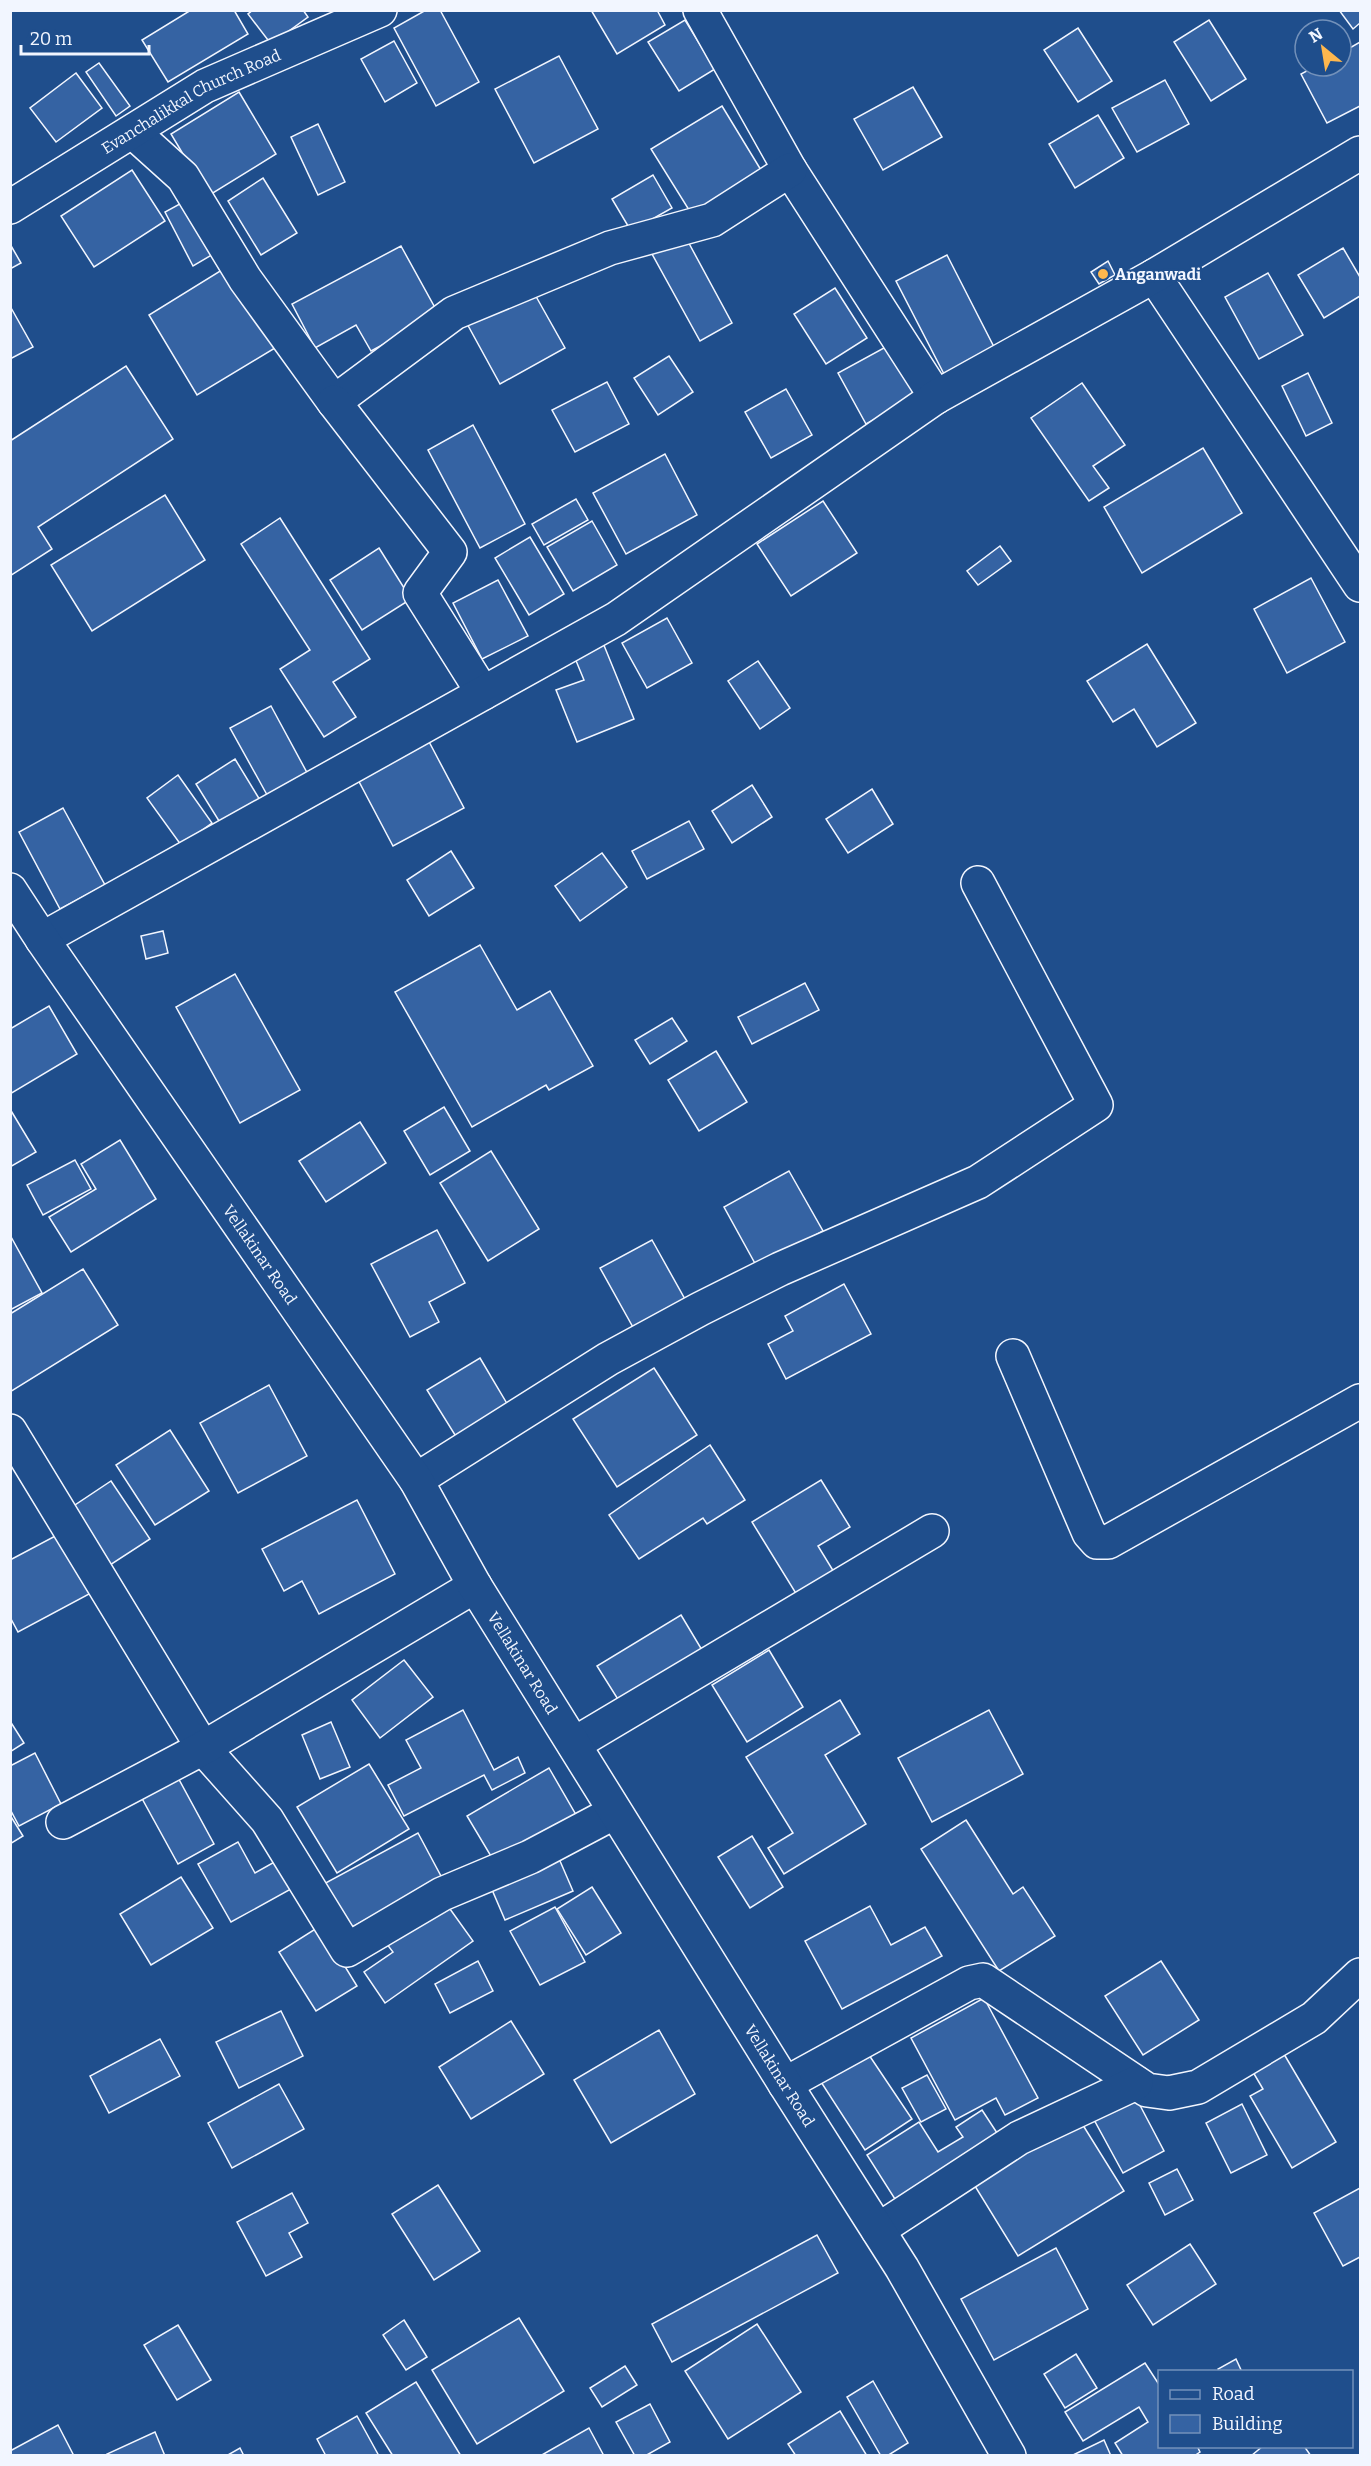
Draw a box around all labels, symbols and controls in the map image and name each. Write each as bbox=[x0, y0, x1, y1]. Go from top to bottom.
scale bar bbox=[21, 18, 148, 56]
north arrow bbox=[1293, 18, 1353, 78]
text: N bbox=[1306, 24, 1326, 47]
text: 20 m bbox=[30, 28, 72, 50]
street label: Evanchalikkal Church Road bbox=[98, 45, 284, 158]
place label: Anganwadi bbox=[1115, 265, 1201, 284]
marker: Anganwadi bbox=[1096, 267, 1110, 281]
street label: Vellakinar Road bbox=[219, 1201, 301, 1309]
street label: Vellakinar Road bbox=[483, 1608, 562, 1718]
street label: Vellakinar Road bbox=[740, 2021, 819, 2131]
legend bbox=[1158, 2370, 1353, 2448]
text: Road bbox=[1212, 2383, 1255, 2405]
text: Building bbox=[1212, 2413, 1283, 2435]

